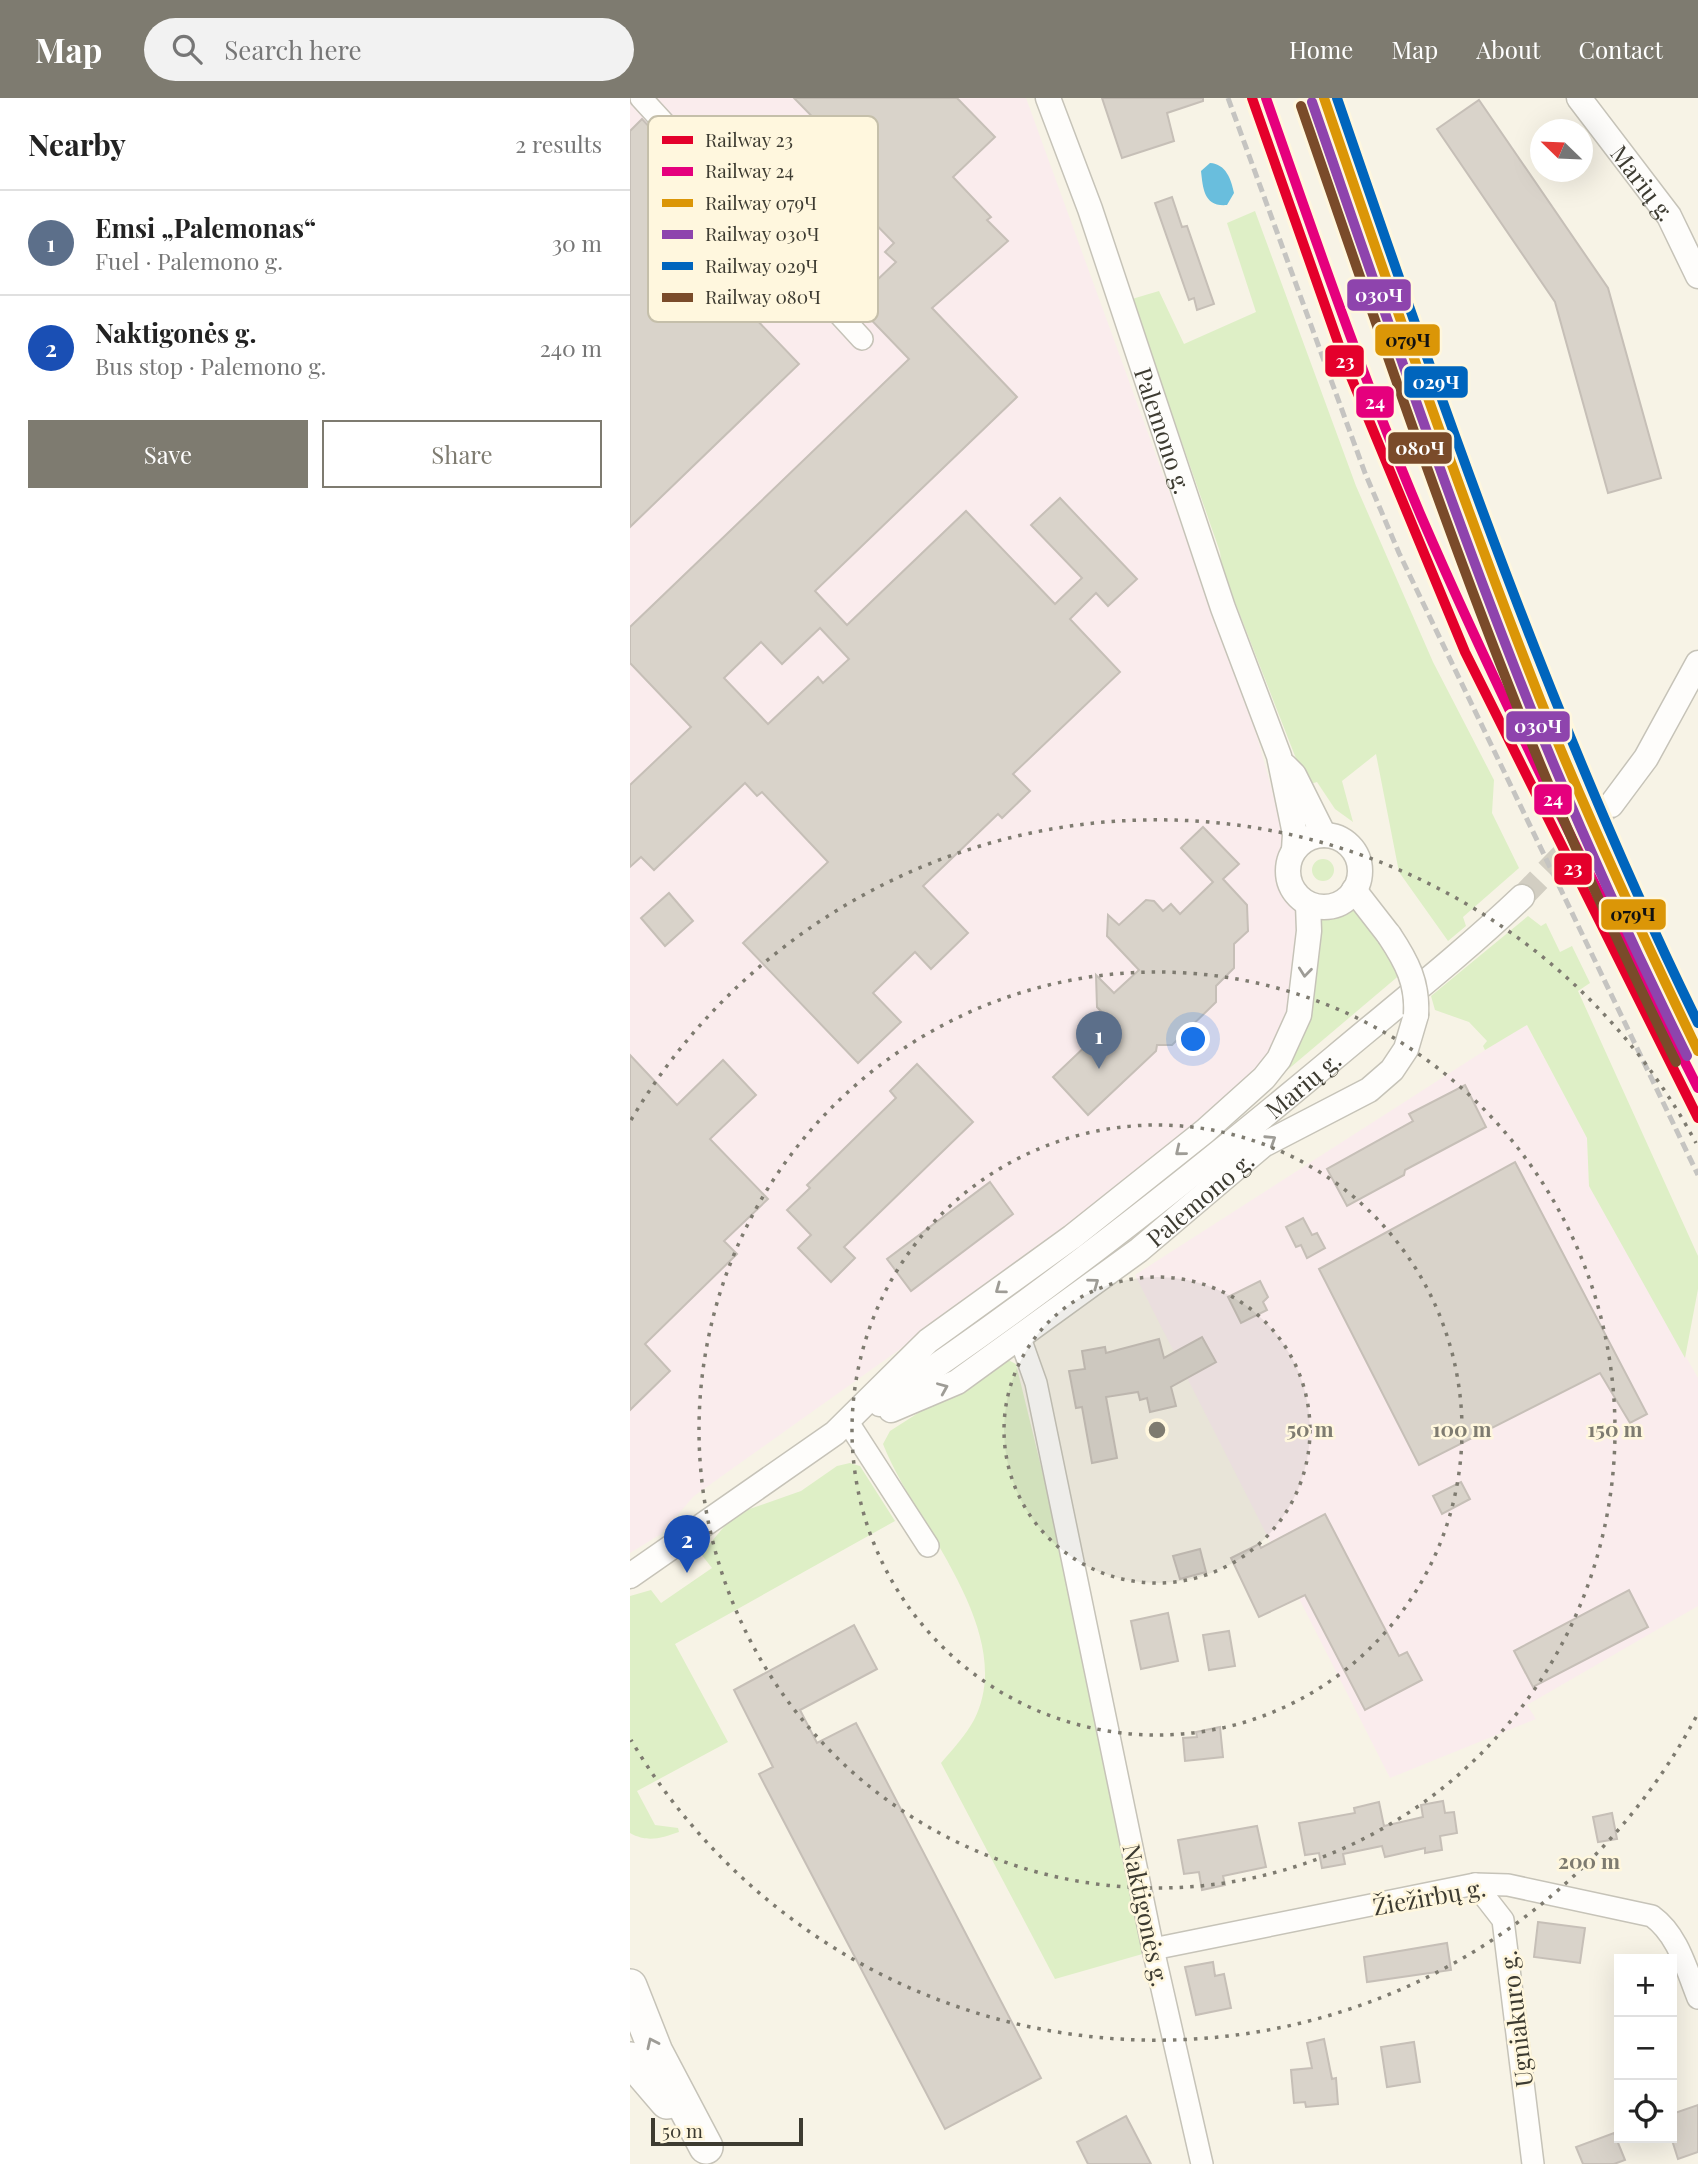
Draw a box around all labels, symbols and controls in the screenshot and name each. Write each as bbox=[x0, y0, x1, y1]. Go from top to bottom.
search box bbox=[144, 18, 634, 81]
text: Map bbox=[35, 27, 102, 71]
icon: search bbox=[168, 30, 206, 68]
text: Search here bbox=[224, 32, 362, 67]
text: Home bbox=[1289, 33, 1353, 65]
text: Map bbox=[1391, 33, 1438, 65]
text: About bbox=[1476, 33, 1540, 65]
text: Contact bbox=[1578, 33, 1663, 65]
legend bbox=[648, 116, 878, 322]
north arrow bbox=[1530, 119, 1593, 182]
text: Nearby bbox=[28, 124, 126, 164]
text: Railway 23 bbox=[705, 126, 793, 152]
text: 2 results bbox=[515, 128, 602, 159]
street label: Marių g. bbox=[1604, 138, 1685, 226]
text: Railway 24 bbox=[705, 157, 794, 183]
text: Railway 079Ч bbox=[705, 189, 817, 215]
text: Emsi „Palemonas“ bbox=[95, 210, 316, 245]
text: Railway 030Ч bbox=[705, 220, 820, 246]
text: 1 bbox=[47, 227, 55, 258]
text: 30 m bbox=[552, 227, 602, 258]
text: Fuel · Palemono g. bbox=[95, 245, 283, 276]
text: Railway 029Ч bbox=[705, 252, 818, 278]
line badge: 030Ч bbox=[1346, 278, 1412, 312]
text: 030Ч bbox=[1355, 281, 1403, 307]
text: Railway 080Ч bbox=[705, 283, 821, 309]
text: Naktigonės g. bbox=[95, 315, 256, 350]
line badge: 079Ч bbox=[1374, 323, 1441, 357]
text: 079Ч bbox=[1385, 326, 1431, 352]
text: 2 bbox=[45, 332, 57, 363]
text: 240 m bbox=[540, 332, 602, 363]
line badge: 23 bbox=[1324, 344, 1365, 378]
text: 23 bbox=[1335, 347, 1355, 373]
text: Bus stop · Palemono g. bbox=[95, 350, 326, 381]
street label: Palemono g. bbox=[1128, 363, 1200, 498]
line badge: 029Ч bbox=[1403, 365, 1469, 399]
text: 029Ч bbox=[1413, 368, 1459, 394]
line badge: 24 bbox=[1355, 385, 1395, 419]
text: 24 bbox=[1365, 388, 1385, 414]
button: Save bbox=[28, 420, 308, 488]
button: Share bbox=[322, 420, 602, 488]
line badge: 080Ч bbox=[1387, 431, 1453, 465]
text: 080Ч bbox=[1395, 434, 1445, 460]
line badge: 030Ч bbox=[1505, 710, 1571, 743]
text: 030Ч bbox=[1514, 712, 1562, 738]
line badge: 24 bbox=[1533, 783, 1573, 816]
text: 24 bbox=[1543, 785, 1563, 811]
line badge: 23 bbox=[1553, 852, 1593, 886]
text: 23 bbox=[1563, 854, 1583, 880]
line badge: 079Ч bbox=[1600, 898, 1667, 931]
text: 079Ч bbox=[1610, 900, 1656, 926]
one-way arrow bbox=[1297, 966, 1312, 977]
pin: 1 bbox=[1076, 1011, 1122, 1069]
your location bbox=[1176, 1022, 1210, 1056]
street label: Marių g. bbox=[1258, 1044, 1347, 1125]
one-way arrow bbox=[1264, 1135, 1277, 1148]
one-way arrow bbox=[1176, 1143, 1189, 1155]
street label: Palemono g. bbox=[1139, 1144, 1260, 1253]
one-way arrow bbox=[1087, 1278, 1099, 1291]
one-way arrow bbox=[995, 1281, 1008, 1294]
one-way arrow bbox=[936, 1382, 949, 1396]
text: 50 m bbox=[1286, 1414, 1334, 1442]
text: 100 m bbox=[1432, 1414, 1492, 1442]
text: 150 m bbox=[1588, 1414, 1642, 1442]
centre of rings bbox=[1145, 1418, 1169, 1442]
pin: 2 bbox=[664, 1515, 710, 1573]
street label: Naktigonės g. bbox=[1116, 1841, 1178, 1989]
text: 200 m bbox=[1558, 1846, 1620, 1874]
street label: Žiežirbų g. bbox=[1370, 1870, 1488, 1922]
street label: Ugniakuro g. bbox=[1491, 1949, 1539, 2089]
map controls bbox=[1614, 1954, 1677, 2143]
button: + bbox=[1614, 1954, 1677, 2017]
button: − bbox=[1614, 2017, 1677, 2080]
one-way arrow bbox=[646, 2038, 660, 2050]
button: locate bbox=[1614, 2080, 1677, 2143]
scale bar bbox=[651, 2115, 803, 2147]
text: 50 m bbox=[662, 2117, 703, 2143]

